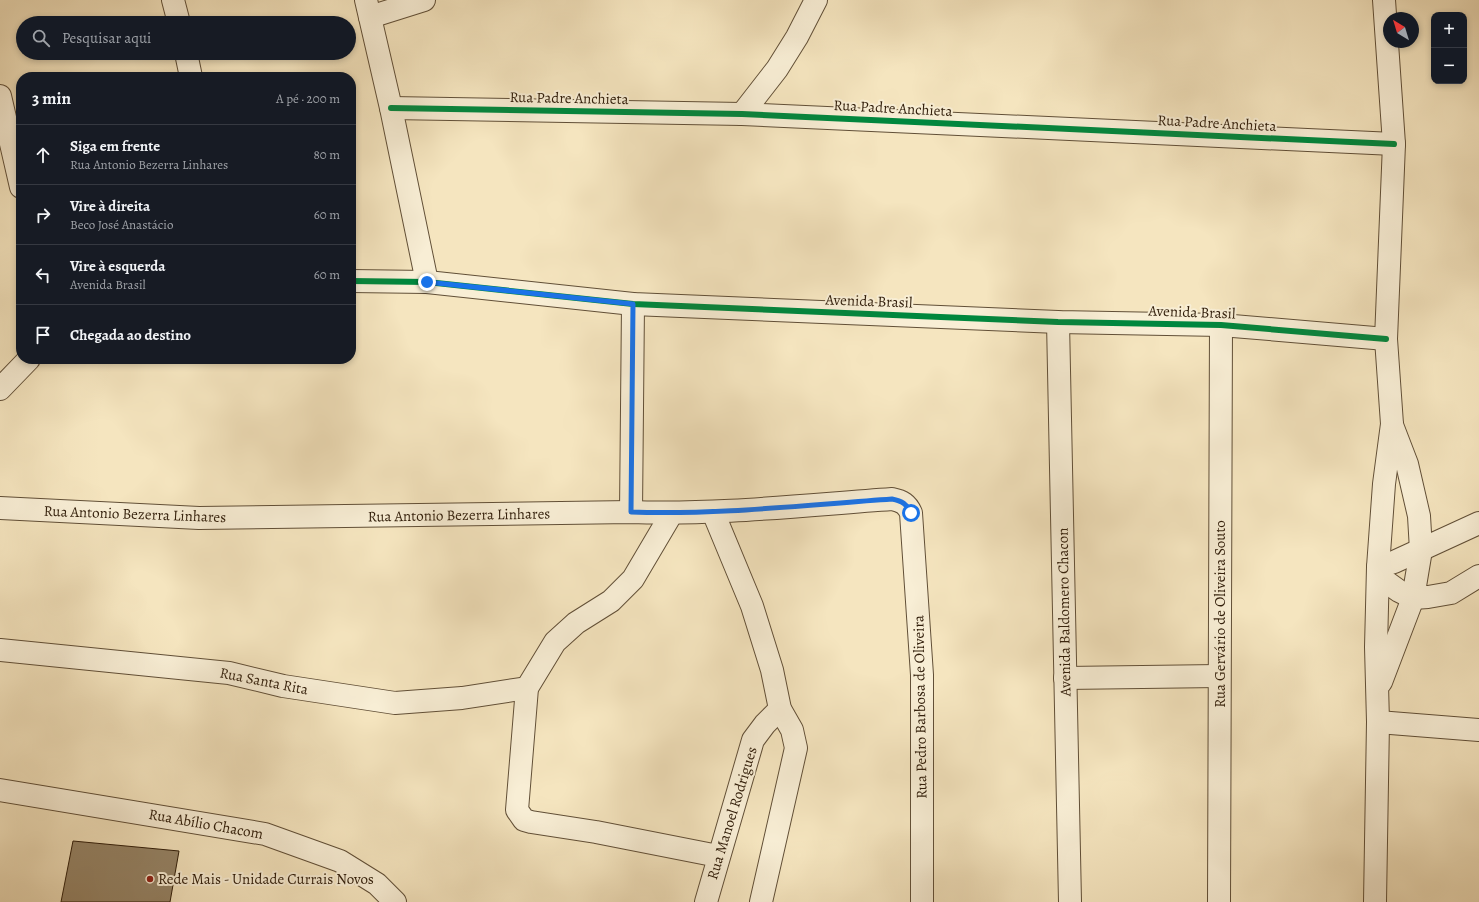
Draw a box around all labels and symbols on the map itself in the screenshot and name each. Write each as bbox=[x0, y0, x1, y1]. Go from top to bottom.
north arrow bbox=[1383, 12, 1419, 48]
street label: Rua Padre Anchieta bbox=[509, 87, 629, 109]
street label: Rua Padre Anchieta bbox=[833, 95, 953, 121]
street label: Rua Padre Anchieta bbox=[1157, 110, 1277, 136]
route end bbox=[418, 273, 436, 291]
street label: Avenida Brasil bbox=[824, 289, 913, 313]
street label: Avenida Brasil bbox=[1147, 300, 1236, 324]
street label: Rua Antonio Bezerra Linhares bbox=[43, 501, 227, 527]
street label: Rua Antonio Bezerra Linhares bbox=[368, 503, 550, 527]
route start bbox=[902, 504, 920, 522]
street label: Rua Gervário de Oliveira Souto bbox=[1210, 520, 1230, 708]
street label: Avenida Baldomero Chacon bbox=[1053, 528, 1075, 697]
street label: Rua Pedro Barbosa de Oliveira bbox=[908, 615, 932, 799]
street label: Rua Santa Rita bbox=[218, 663, 310, 699]
street label: Rua Manoel Rodrigues bbox=[702, 744, 762, 882]
street label: Rua Abílio Chacom bbox=[147, 804, 265, 844]
place label: Rede Mais - Unidade Currais Novos bbox=[158, 869, 374, 889]
marker: Rede Mais - Unidade Currais Novos bbox=[145, 874, 155, 884]

